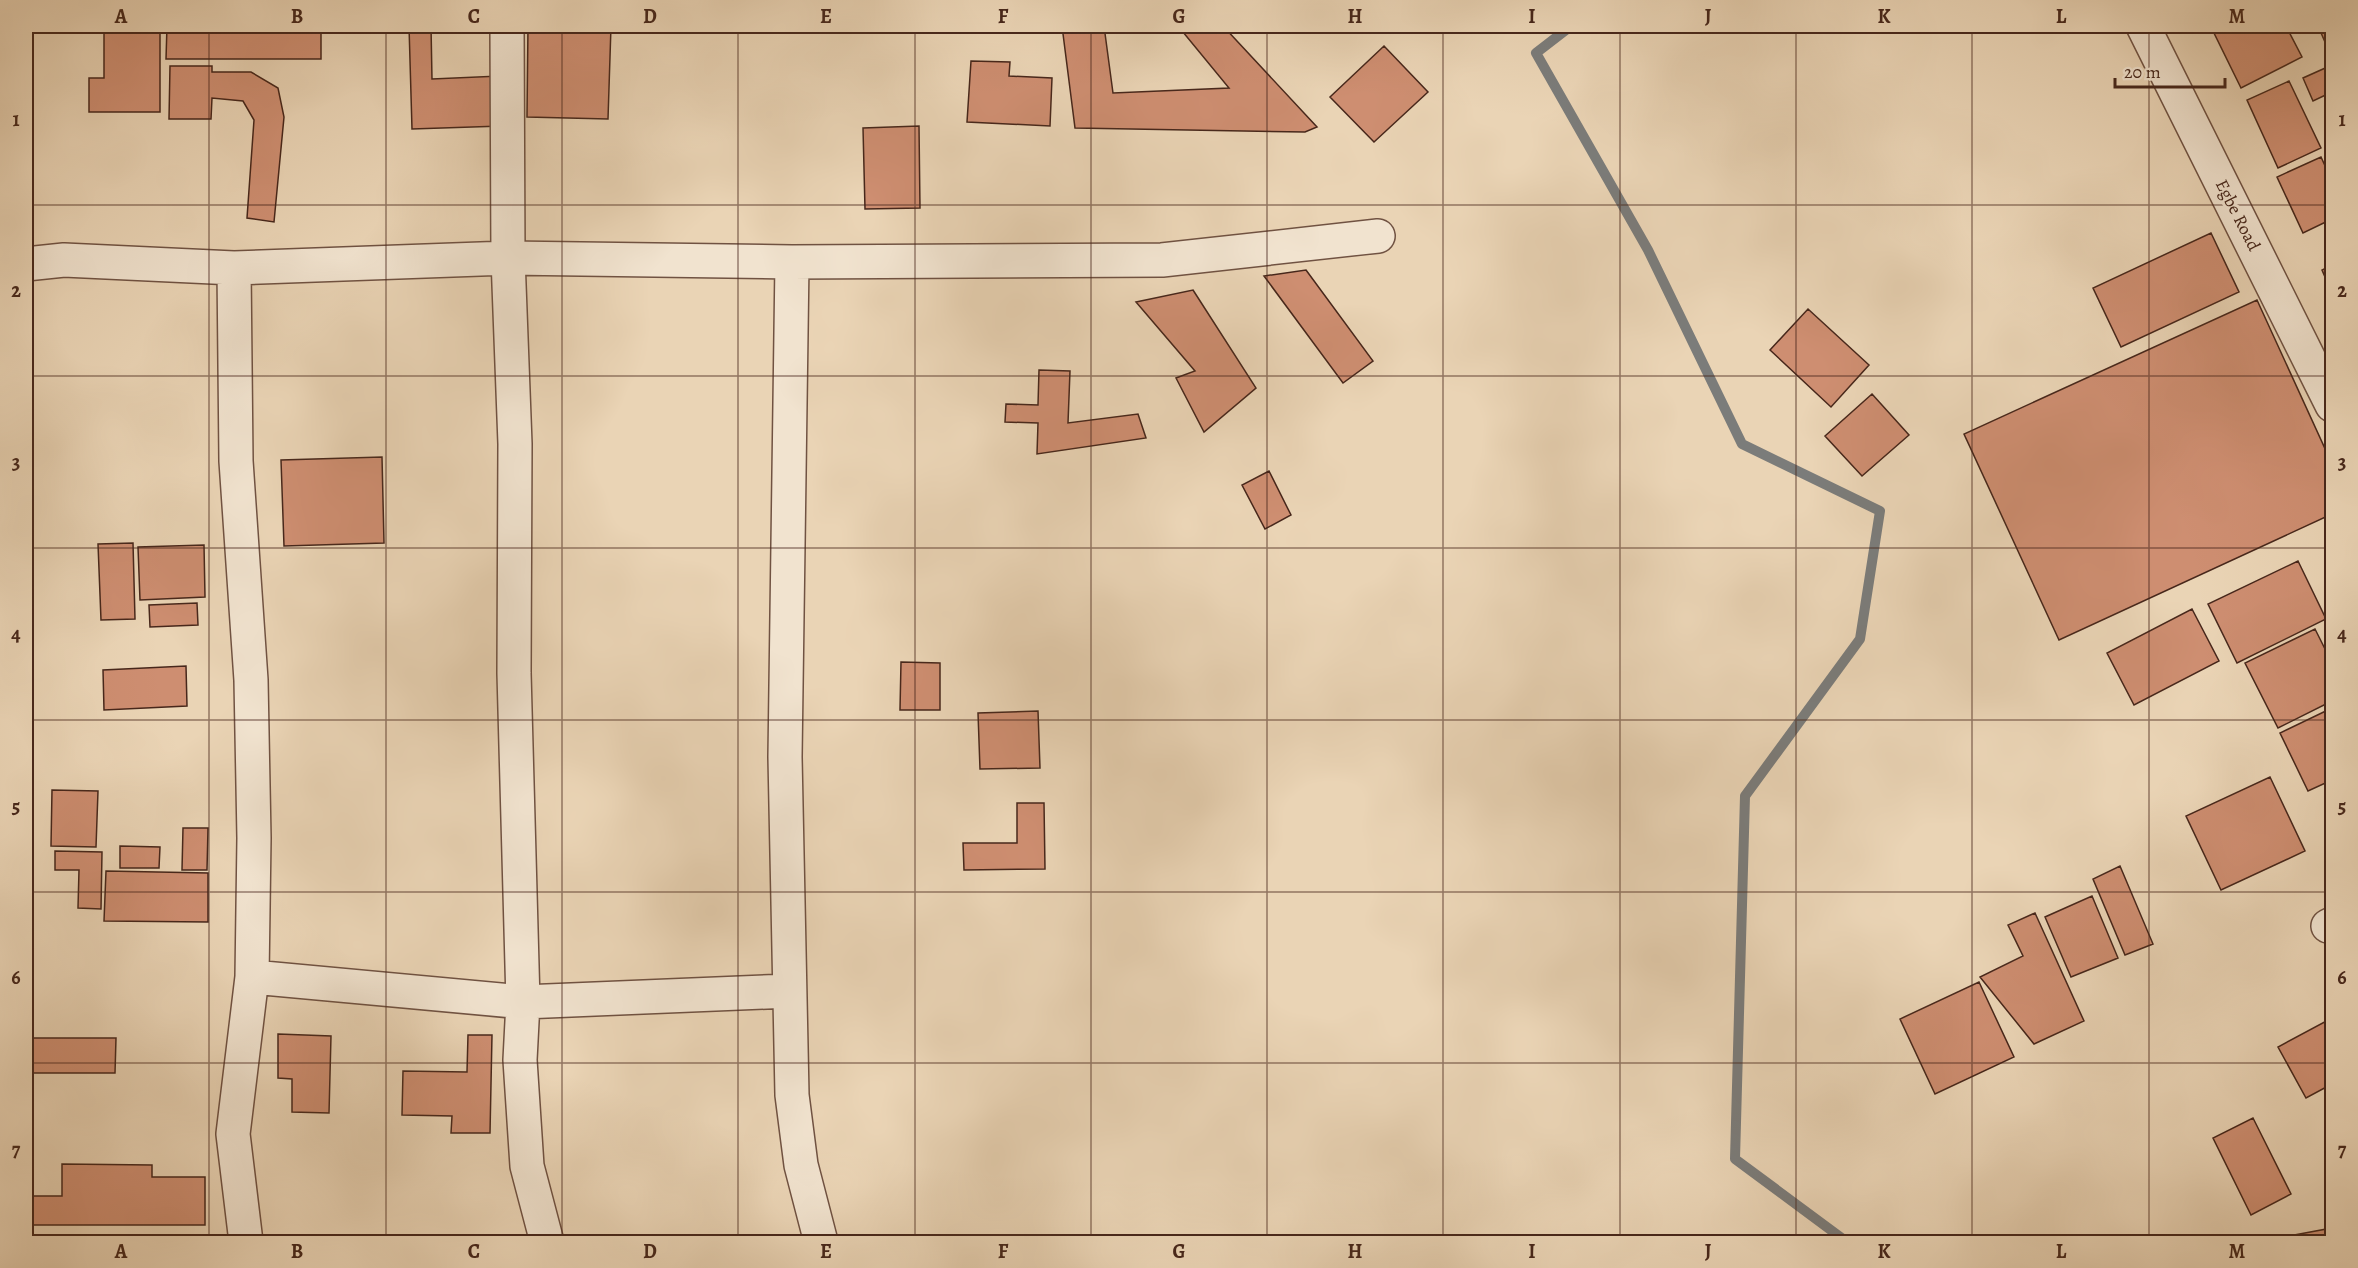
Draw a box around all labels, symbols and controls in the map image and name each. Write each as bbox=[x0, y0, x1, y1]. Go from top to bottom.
text: A bbox=[114, 3, 128, 30]
text: B bbox=[291, 3, 303, 30]
text: C bbox=[468, 3, 480, 30]
text: D bbox=[643, 3, 657, 30]
text: E bbox=[820, 3, 832, 30]
text: F bbox=[998, 3, 1009, 30]
text: G bbox=[1172, 3, 1186, 30]
text: H bbox=[1348, 3, 1363, 30]
text: I bbox=[1528, 3, 1536, 30]
text: J bbox=[1705, 3, 1712, 30]
text: K bbox=[1877, 3, 1891, 30]
text: L bbox=[2056, 3, 2067, 30]
text: M bbox=[2229, 3, 2246, 30]
scale bar bbox=[2115, 51, 2224, 89]
text: 20 m bbox=[2124, 60, 2161, 84]
text: 1 bbox=[12, 106, 20, 133]
text: 1 bbox=[2338, 106, 2346, 133]
street label: Egbe Road bbox=[2210, 175, 2266, 255]
text: 2 bbox=[11, 277, 21, 304]
text: 2 bbox=[2337, 277, 2347, 304]
text: 3 bbox=[12, 449, 20, 476]
text: 3 bbox=[2338, 449, 2346, 476]
text: 4 bbox=[11, 621, 21, 648]
text: 4 bbox=[2337, 621, 2347, 648]
text: 5 bbox=[12, 793, 20, 820]
text: 5 bbox=[2338, 793, 2346, 820]
text: 6 bbox=[11, 964, 21, 991]
text: 6 bbox=[2337, 964, 2347, 991]
text: 7 bbox=[12, 1136, 21, 1163]
text: 7 bbox=[2338, 1136, 2347, 1163]
text: A bbox=[114, 1238, 128, 1265]
text: B bbox=[291, 1238, 303, 1265]
text: C bbox=[468, 1238, 480, 1265]
text: D bbox=[643, 1238, 657, 1265]
text: E bbox=[820, 1238, 832, 1265]
text: F bbox=[998, 1238, 1009, 1265]
text: G bbox=[1172, 1238, 1186, 1265]
text: H bbox=[1348, 1238, 1363, 1265]
text: I bbox=[1528, 1238, 1536, 1265]
text: J bbox=[1705, 1238, 1712, 1265]
text: K bbox=[1877, 1238, 1891, 1265]
text: L bbox=[2056, 1238, 2067, 1265]
text: M bbox=[2229, 1238, 2246, 1265]

